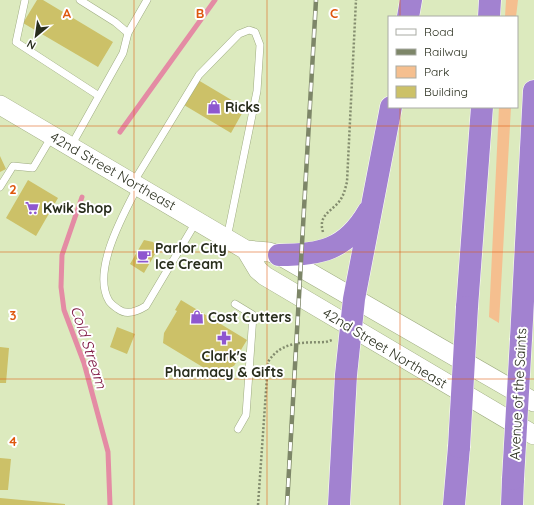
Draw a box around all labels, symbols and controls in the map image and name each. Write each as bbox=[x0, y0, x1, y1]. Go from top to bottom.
text: A bbox=[63, 5, 72, 21]
text: B bbox=[196, 5, 204, 21]
text: C bbox=[330, 5, 338, 21]
north arrow bbox=[16, 16, 56, 56]
legend bbox=[388, 16, 518, 108]
text: Road bbox=[424, 24, 454, 39]
text: N bbox=[24, 37, 38, 53]
text: Railway bbox=[424, 44, 468, 59]
text: Park bbox=[424, 64, 449, 79]
text: Building bbox=[424, 84, 468, 99]
place label: Ricks bbox=[225, 98, 260, 116]
shop icon: Ricks bbox=[206, 99, 222, 115]
street label: 42nd Street Northeast bbox=[47, 128, 179, 214]
text: 2 bbox=[9, 181, 17, 197]
place label: Kwik Shop bbox=[43, 199, 112, 217]
supermarket icon: Kwik Shop bbox=[24, 200, 40, 216]
place label: Parlor City Ice Cream bbox=[155, 239, 227, 273]
cafe icon: Parlor City Ice Cream bbox=[136, 248, 152, 264]
water label: Cold Stream bbox=[67, 303, 111, 391]
street label: 42nd Street Northeast bbox=[319, 304, 451, 392]
text: 3 bbox=[10, 307, 17, 323]
place label: Cost Cutters bbox=[208, 308, 292, 326]
shop icon: Cost Cutters bbox=[189, 309, 205, 325]
street label: Avenue of the Saints bbox=[506, 327, 530, 461]
pharmacy icon: Clark's Pharmacy & Gifts bbox=[216, 330, 232, 346]
place label: Clark's Pharmacy & Gifts bbox=[165, 347, 283, 381]
text: 4 bbox=[9, 433, 17, 449]

